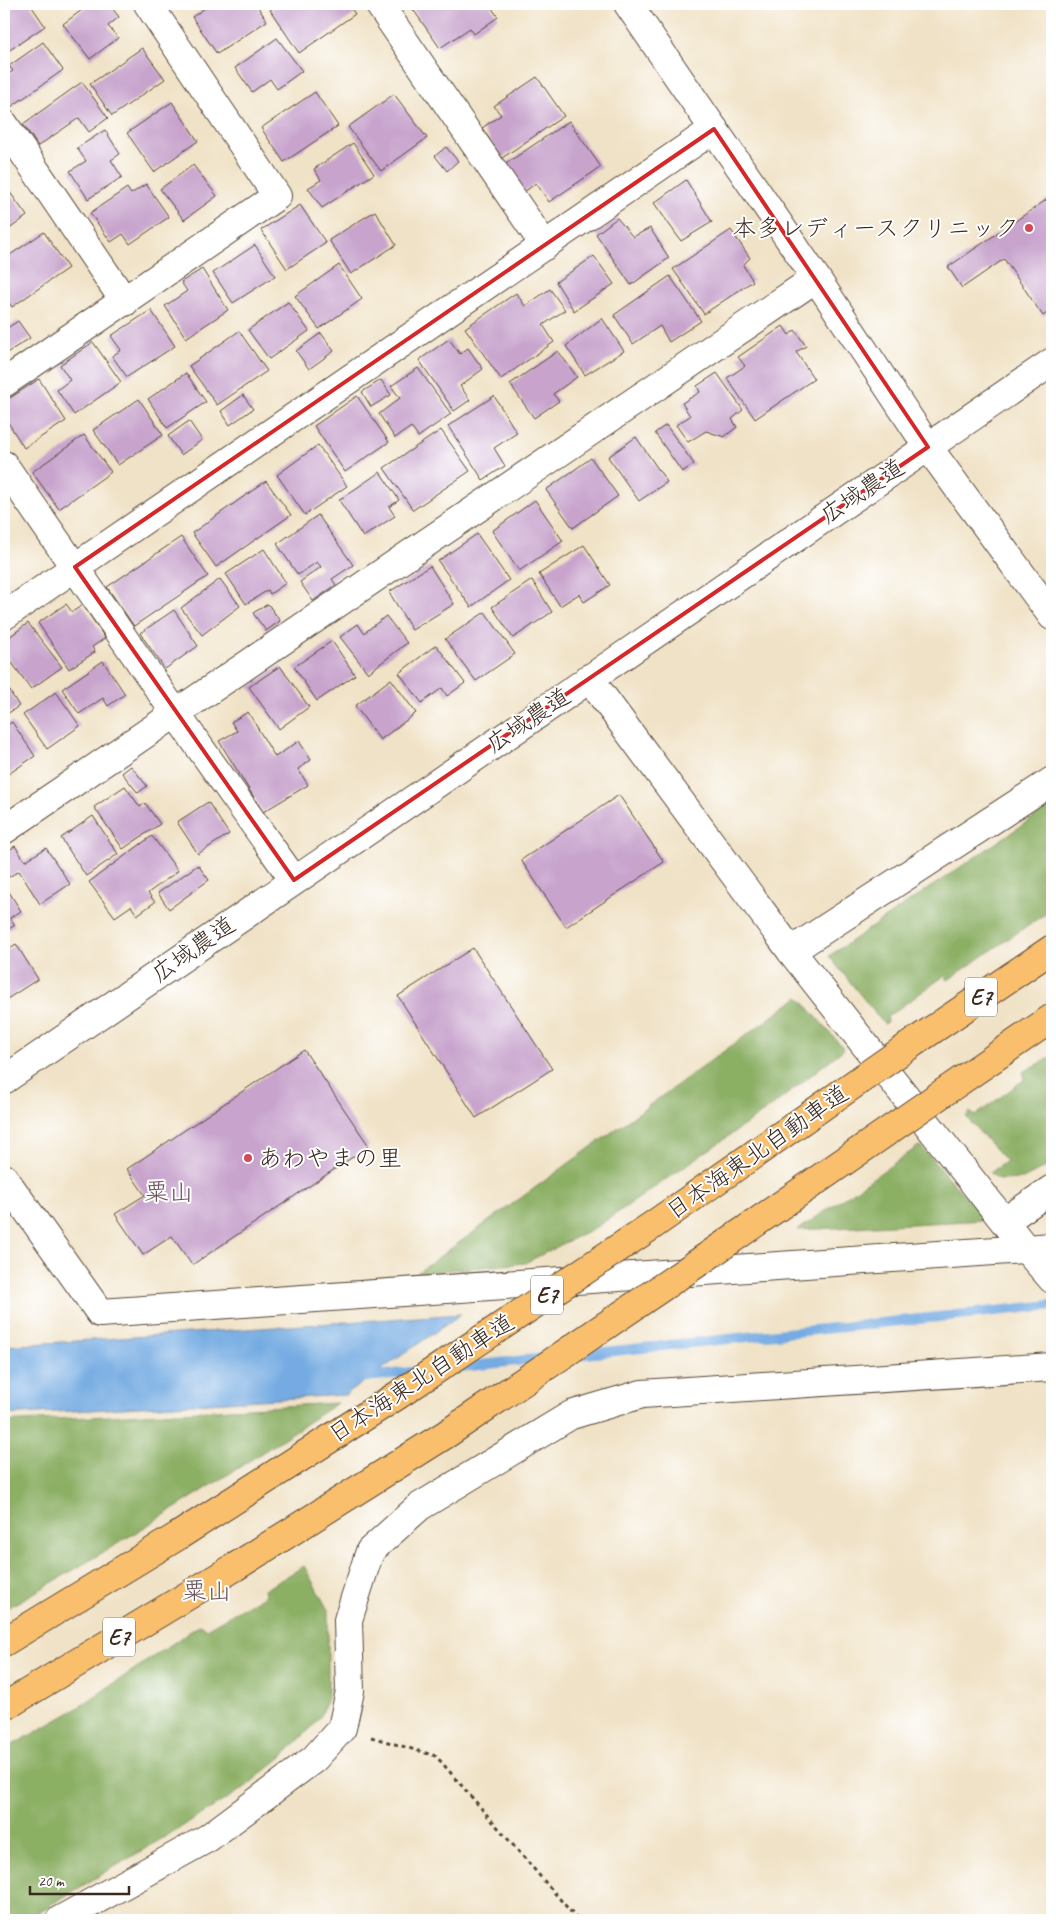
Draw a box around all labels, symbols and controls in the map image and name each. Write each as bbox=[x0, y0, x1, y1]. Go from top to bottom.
place label: 本多レディースクリニック bbox=[732, 213, 1019, 243]
marker: 本多レディースクリニック bbox=[1023, 222, 1035, 234]
street label: 広域農道 bbox=[814, 452, 910, 530]
street label: 広域農道 bbox=[480, 681, 576, 759]
street label: 広域農道 bbox=[145, 909, 241, 989]
road number: E7 bbox=[965, 978, 997, 1016]
street label: 日本海東北自動車道 bbox=[660, 1078, 854, 1226]
place label: あわやまの里 bbox=[258, 1143, 402, 1173]
marker: あわやまの里 bbox=[242, 1152, 254, 1164]
district label: 粟山 bbox=[144, 1176, 194, 1208]
road number: E7 bbox=[531, 1276, 563, 1314]
street label: 日本海東北自動車道 bbox=[322, 1307, 520, 1449]
district label: 粟山 bbox=[182, 1575, 232, 1607]
road number: E7 bbox=[103, 1618, 135, 1656]
scale bar bbox=[30, 1864, 129, 1896]
text: 20 m bbox=[38, 1872, 65, 1891]

